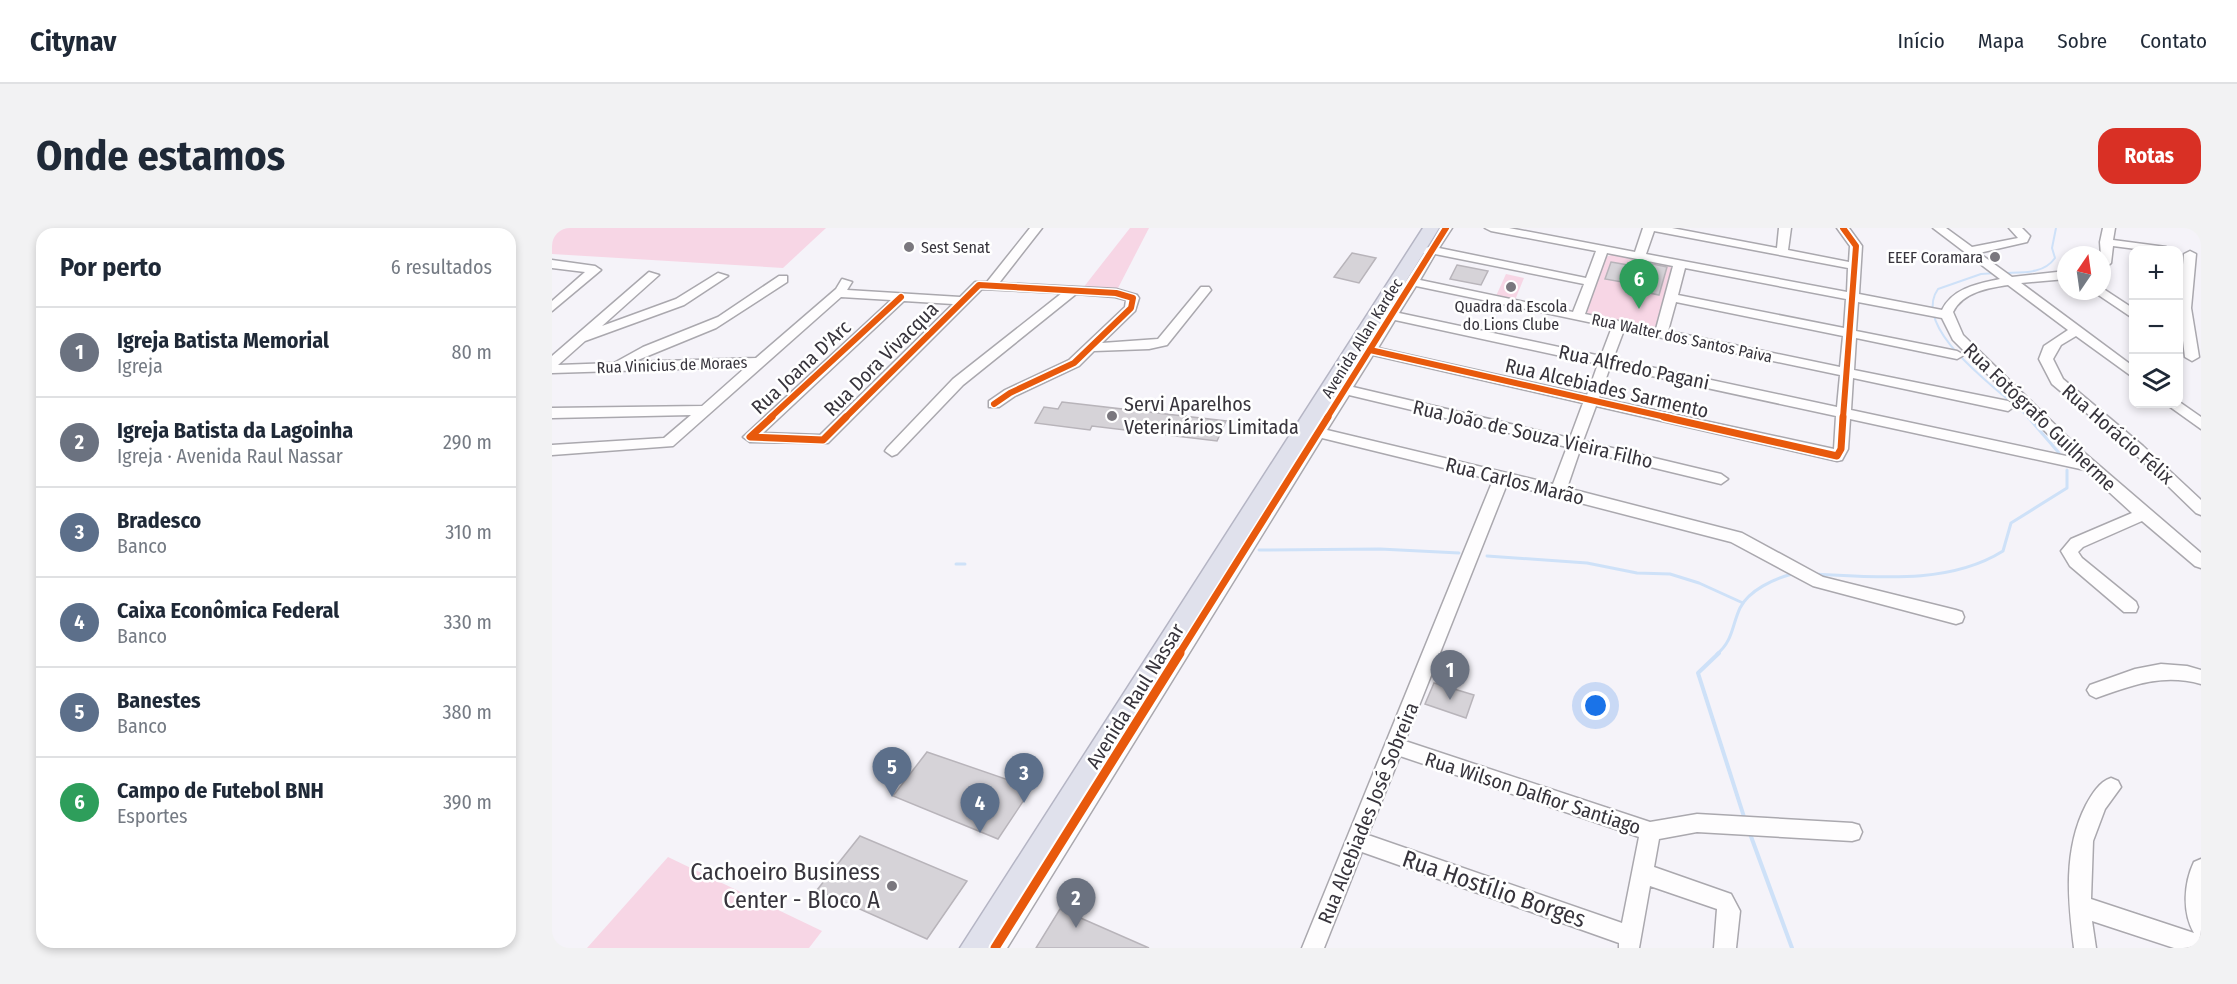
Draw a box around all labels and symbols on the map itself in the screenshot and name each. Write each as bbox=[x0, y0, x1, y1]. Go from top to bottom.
place label: Sest Senat bbox=[921, 238, 991, 257]
marker: Sest Senat bbox=[902, 240, 916, 254]
north arrow bbox=[2057, 246, 2111, 300]
place label: EEEF Coramara bbox=[1887, 248, 1983, 267]
marker: EEEF Coramara bbox=[1988, 250, 2002, 264]
pin: 6 bbox=[1620, 260, 1658, 309]
street label: Avenida Allan Kardec bbox=[1318, 275, 1407, 401]
marker: Quadra da Escola do Lions Clube bbox=[1504, 280, 1518, 294]
street label: Rua Dora Vivacqua bbox=[819, 297, 943, 421]
place label: Quadra da Escola do Lions Clube bbox=[1455, 297, 1568, 334]
street label: Rua Walter dos Santos Paiva bbox=[1590, 310, 1774, 366]
street label: Rua Joana D'Arc bbox=[746, 315, 856, 419]
street label: Rua Fotógrafo Guilherme bbox=[1959, 338, 2121, 496]
street label: Rua Alfredo Pagani bbox=[1556, 339, 1712, 395]
street label: Rua Vinicius de Moraes bbox=[596, 353, 748, 377]
street label: Rua Alcebiades Sarmento bbox=[1503, 353, 1711, 423]
street label: Rua Horácio Félix bbox=[2057, 379, 2179, 489]
place label: Servi Aparelhos Veterinários Limitada bbox=[1124, 392, 1299, 439]
street label: Rua João de Souza Vieira Filho bbox=[1411, 395, 1655, 473]
marker: Servi Aparelhos Veterinários Limitada bbox=[1105, 409, 1119, 423]
street label: Rua Carlos Marão bbox=[1443, 452, 1587, 510]
street label: Avenida Raul Nassar bbox=[1081, 619, 1189, 773]
pin: 1 bbox=[1430, 650, 1470, 700]
your location bbox=[1581, 691, 1610, 720]
street label: Rua Alcebiades José Sobreira bbox=[1313, 699, 1423, 927]
street label: Rua Wilson Dalfior Santiago bbox=[1422, 747, 1644, 839]
pin: 5 bbox=[872, 748, 912, 797]
pin: 3 bbox=[1004, 754, 1044, 803]
pin: 4 bbox=[960, 784, 1000, 833]
street label: Rua Hostílio Borges bbox=[1399, 845, 1589, 933]
place label: Cachoeiro Business Center - Bloco A bbox=[690, 858, 880, 914]
pin: 2 bbox=[1056, 878, 1096, 928]
marker: Cachoeiro Business Center - Bloco A bbox=[885, 879, 899, 893]

